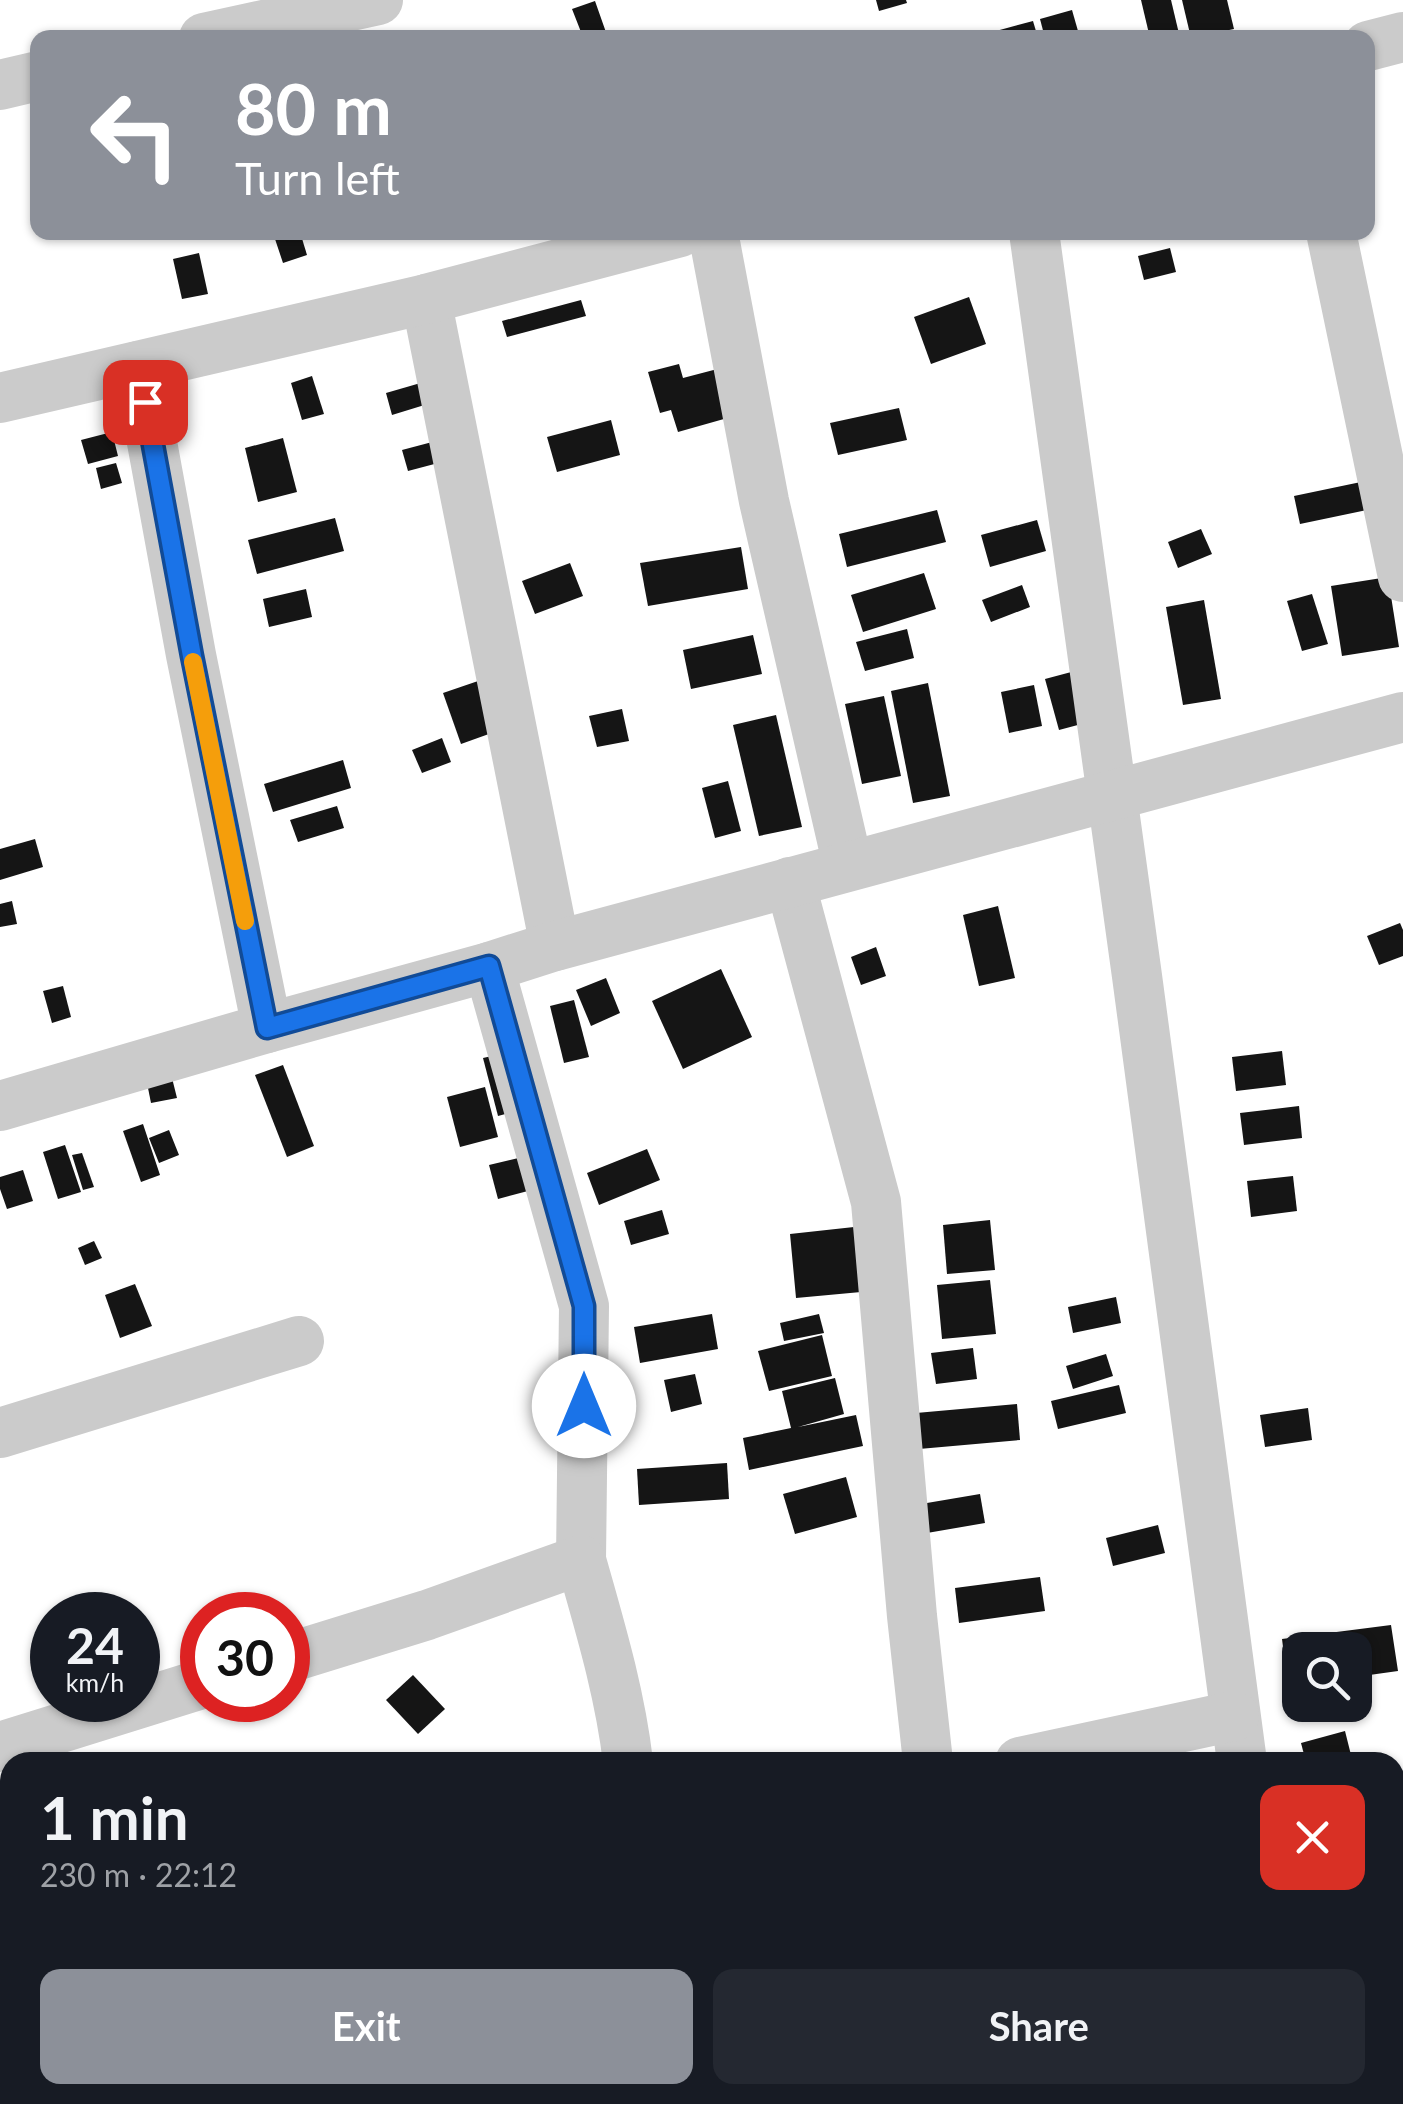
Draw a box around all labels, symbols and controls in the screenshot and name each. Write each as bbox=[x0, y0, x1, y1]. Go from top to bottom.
text: 80 m bbox=[235, 66, 392, 150]
icon: left bbox=[70, 70, 200, 200]
text: Turn left bbox=[235, 151, 400, 205]
pin bbox=[103, 360, 188, 445]
icon: arrive bbox=[118, 375, 173, 430]
position arrow bbox=[532, 1354, 636, 1458]
speed limit sign: 30 bbox=[180, 1592, 310, 1722]
text: 24 bbox=[66, 1615, 124, 1675]
map controls bbox=[1282, 1632, 1372, 1722]
button: search bbox=[1282, 1632, 1372, 1722]
text: km/h bbox=[66, 1667, 124, 1697]
text: 1 min bbox=[40, 1781, 189, 1853]
button: close bbox=[1260, 1785, 1365, 1890]
text: 230 m · 22:12 bbox=[40, 1855, 237, 1894]
button: Exit bbox=[40, 1969, 693, 2084]
button: Share bbox=[713, 1969, 1365, 2084]

